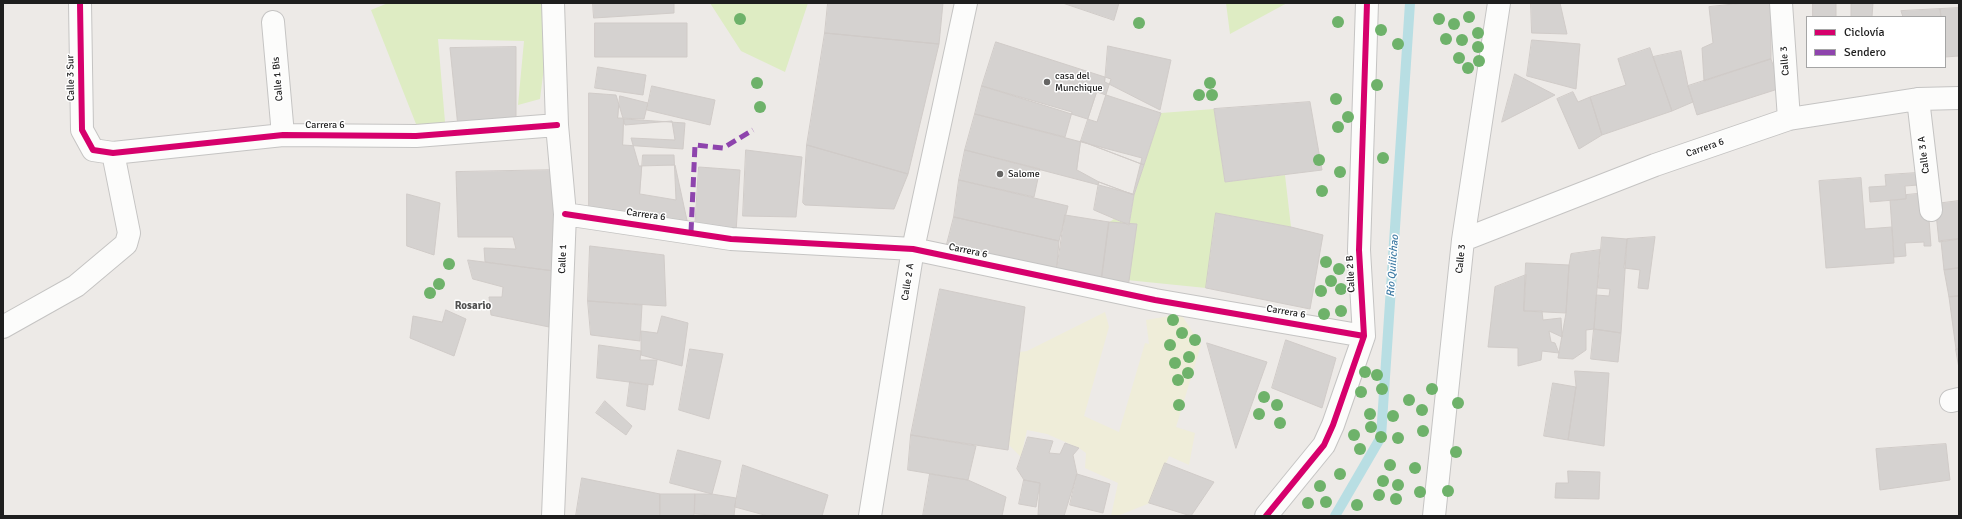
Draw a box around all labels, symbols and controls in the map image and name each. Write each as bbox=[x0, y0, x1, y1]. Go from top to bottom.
legend bbox=[1806, 16, 1946, 68]
text: Ciclovía bbox=[1844, 25, 1885, 40]
text: Sendero bbox=[1844, 45, 1886, 60]
street label: Calle 3 bbox=[1778, 46, 1792, 76]
street label: Calle 3 Sur bbox=[65, 55, 77, 101]
street label: Calle 1 Bis bbox=[270, 56, 286, 102]
place label: casa del Munchique bbox=[1055, 70, 1103, 94]
marker: casa del Munchique bbox=[1042, 77, 1052, 87]
street label: Carrera 6 bbox=[305, 119, 345, 131]
street label: Carrera 6 bbox=[1684, 136, 1726, 160]
street label: Calle 3 A bbox=[1916, 136, 1932, 174]
place label: Salome bbox=[1008, 168, 1040, 180]
marker: Salome bbox=[995, 169, 1005, 179]
street label: Carrera 6 bbox=[626, 206, 666, 224]
water label: Río Quilichao bbox=[1384, 234, 1402, 298]
street label: Carrera 6 bbox=[947, 241, 989, 261]
street label: Calle 1 bbox=[556, 244, 570, 274]
street label: Calle 3 bbox=[1454, 244, 1468, 274]
street label: Calle 2 B bbox=[1344, 255, 1358, 293]
street label: Calle 2 A bbox=[899, 262, 917, 302]
district label: Rosario bbox=[455, 299, 491, 313]
street label: Carrera 6 bbox=[1266, 303, 1306, 321]

